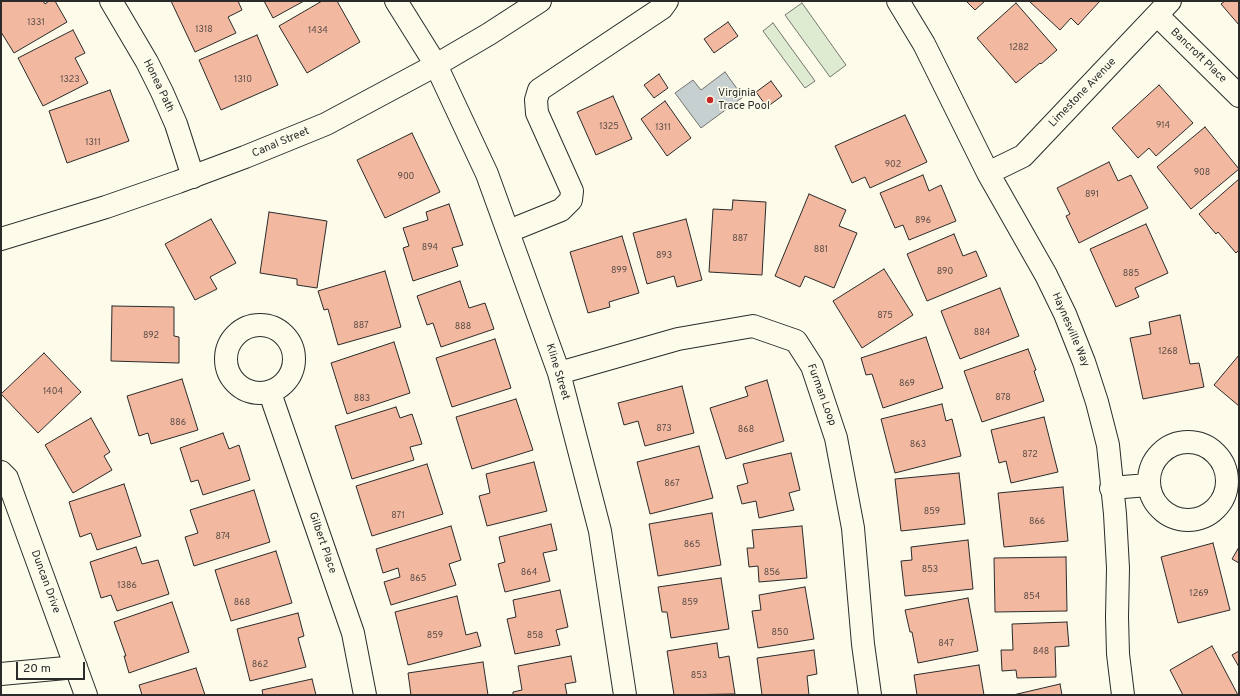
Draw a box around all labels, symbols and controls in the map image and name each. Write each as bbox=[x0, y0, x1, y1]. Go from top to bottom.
house number: 1331 bbox=[27, 18, 45, 28]
house number: 1318 bbox=[195, 25, 213, 35]
house number: 1434 bbox=[308, 26, 328, 36]
street label: Bancroft Place bbox=[1167, 26, 1229, 86]
house number: 1282 bbox=[1009, 43, 1029, 53]
street label: Limestone Avenue bbox=[1047, 56, 1119, 130]
street label: Honea Path bbox=[140, 58, 176, 114]
house number: 1323 bbox=[60, 75, 80, 85]
house number: 1310 bbox=[234, 75, 252, 85]
place label: Virginia Trace Pool bbox=[718, 87, 770, 113]
marker: Virginia Trace Pool bbox=[705, 95, 715, 105]
house number: 914 bbox=[1156, 121, 1170, 131]
house number: 1325 bbox=[599, 122, 619, 132]
house number: 1311 bbox=[655, 123, 671, 133]
street label: Canal Street bbox=[250, 125, 312, 161]
house number: 1311 bbox=[85, 138, 101, 148]
house number: 902 bbox=[885, 160, 901, 170]
house number: 908 bbox=[1194, 168, 1210, 178]
house number: 900 bbox=[398, 172, 414, 182]
house number: 891 bbox=[1085, 190, 1099, 200]
house number: 896 bbox=[915, 216, 931, 226]
house number: 887 bbox=[732, 234, 748, 244]
house number: 894 bbox=[422, 243, 438, 253]
house number: 881 bbox=[814, 245, 828, 255]
house number: 893 bbox=[656, 251, 672, 261]
house number: 899 bbox=[611, 266, 627, 276]
house number: 890 bbox=[937, 267, 953, 277]
house number: 885 bbox=[1123, 269, 1139, 279]
street label: Haynesville Way bbox=[1048, 291, 1092, 369]
house number: 875 bbox=[877, 311, 893, 321]
house number: 887 bbox=[353, 321, 369, 331]
house number: 888 bbox=[455, 322, 471, 332]
house number: 884 bbox=[974, 328, 990, 338]
house number: 892 bbox=[143, 331, 159, 341]
street label: Kline Street bbox=[542, 342, 572, 402]
house number: 1268 bbox=[1158, 347, 1178, 357]
street label: Furman Loop bbox=[804, 362, 838, 428]
house number: 869 bbox=[899, 379, 915, 389]
house number: 1404 bbox=[43, 387, 63, 397]
house number: 878 bbox=[995, 393, 1011, 403]
house number: 883 bbox=[354, 394, 370, 404]
house number: 886 bbox=[170, 418, 186, 428]
house number: 873 bbox=[656, 424, 672, 434]
house number: 868 bbox=[738, 425, 754, 435]
house number: 863 bbox=[910, 440, 926, 450]
house number: 872 bbox=[1022, 450, 1038, 460]
house number: 867 bbox=[664, 479, 680, 489]
house number: 859 bbox=[924, 507, 940, 517]
street label: Gilbert Place bbox=[305, 511, 339, 575]
house number: 871 bbox=[391, 511, 405, 521]
house number: 866 bbox=[1029, 517, 1045, 527]
house number: 874 bbox=[216, 532, 230, 542]
house number: 865 bbox=[684, 540, 700, 550]
street label: Duncan Drive bbox=[27, 549, 63, 615]
house number: 853 bbox=[922, 565, 938, 575]
house number: 864 bbox=[521, 568, 537, 578]
house number: 856 bbox=[764, 568, 780, 578]
house number: 865 bbox=[410, 574, 426, 584]
house number: 1386 bbox=[117, 581, 137, 591]
house number: 1269 bbox=[1189, 589, 1209, 599]
house number: 854 bbox=[1024, 592, 1040, 602]
house number: 868 bbox=[234, 598, 250, 608]
house number: 859 bbox=[682, 598, 698, 608]
house number: 850 bbox=[772, 628, 788, 638]
house number: 859 bbox=[427, 631, 443, 641]
house number: 858 bbox=[527, 631, 543, 641]
house number: 847 bbox=[938, 639, 954, 649]
house number: 848 bbox=[1033, 647, 1049, 657]
scale bar bbox=[18, 654, 87, 680]
house number: 862 bbox=[252, 660, 268, 670]
text: 20 m bbox=[23, 661, 51, 677]
house number: 853 bbox=[691, 671, 707, 681]

